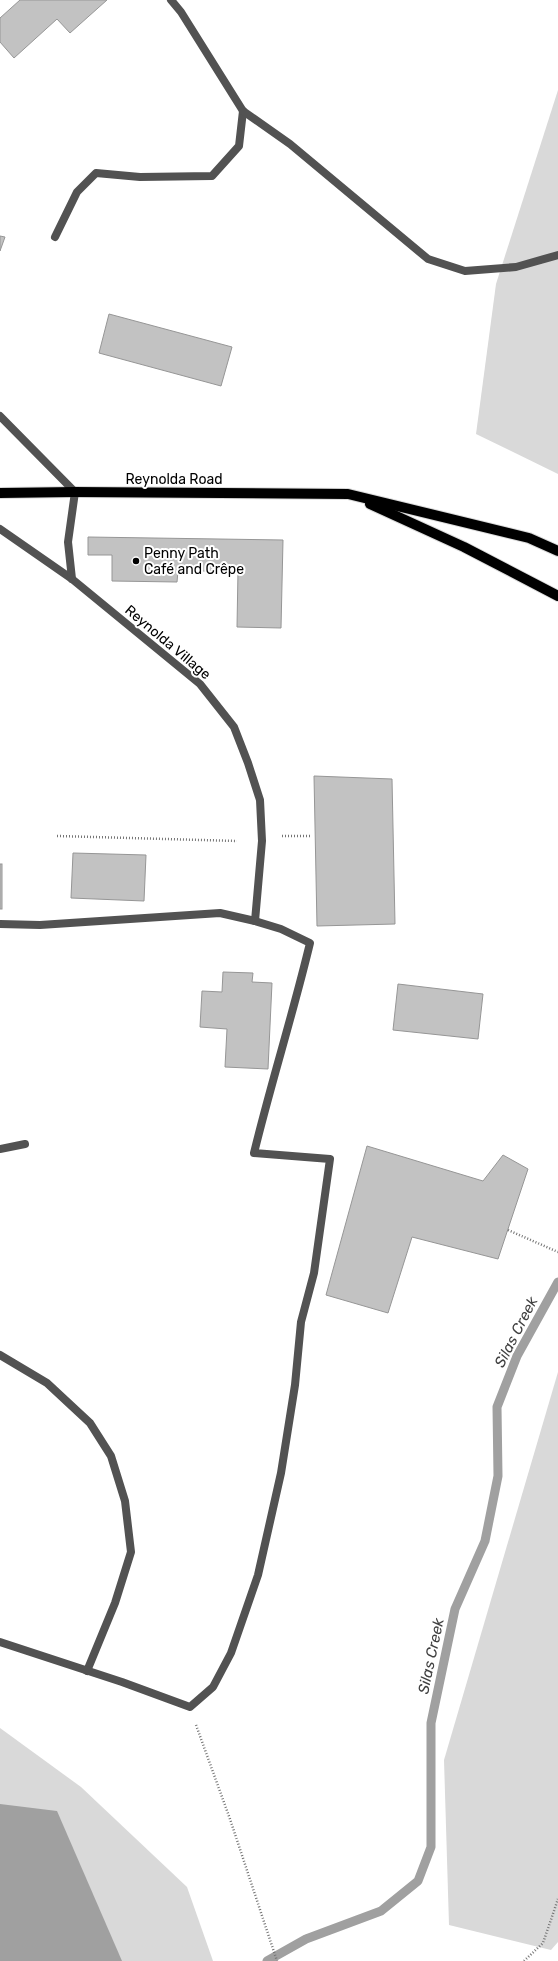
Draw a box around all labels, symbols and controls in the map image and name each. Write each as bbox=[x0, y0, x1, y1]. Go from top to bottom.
street label: Reynolda Road bbox=[126, 471, 222, 488]
place label: Penny Path Café and Crêpe bbox=[144, 545, 244, 578]
marker: Penny Path Café and Crêpe bbox=[131, 556, 141, 566]
street label: Reynolda Village bbox=[121, 602, 214, 683]
water label: Silas Creek bbox=[491, 1293, 542, 1370]
water label: Silas Creek bbox=[414, 1616, 448, 1695]

